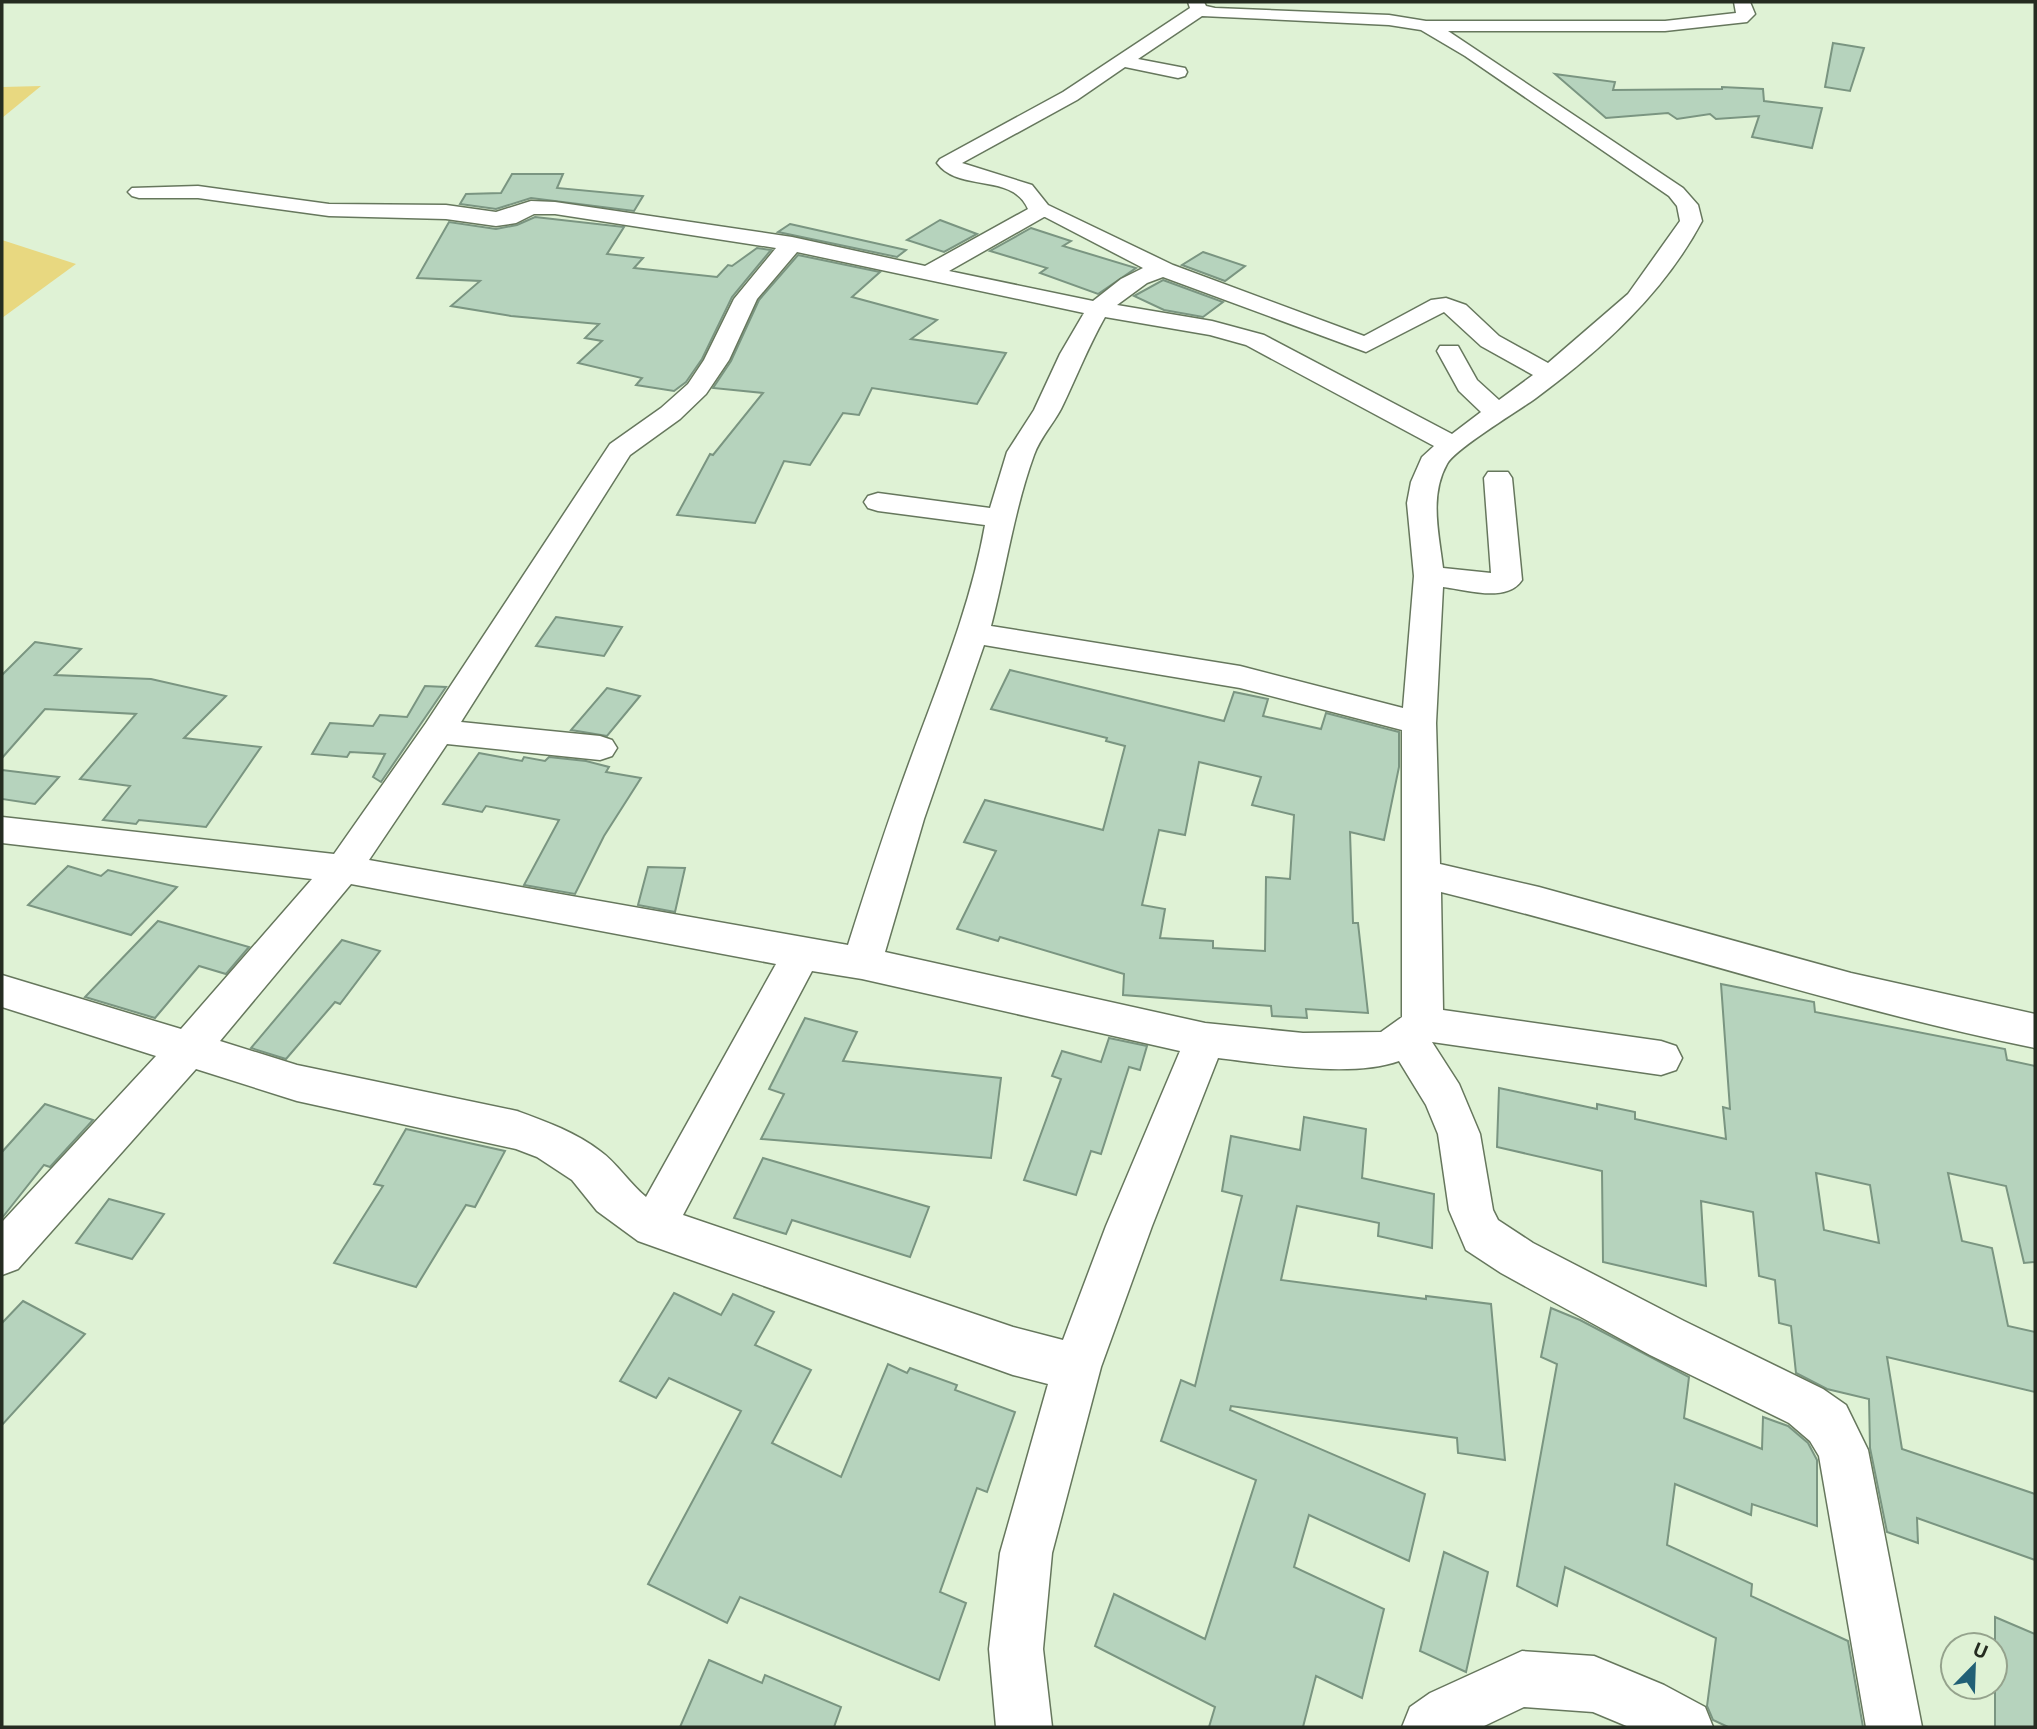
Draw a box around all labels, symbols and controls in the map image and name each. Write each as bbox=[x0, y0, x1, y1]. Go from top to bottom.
north arrow bbox=[1939, 1631, 2009, 1701]
text: U bbox=[1969, 1636, 1992, 1665]

